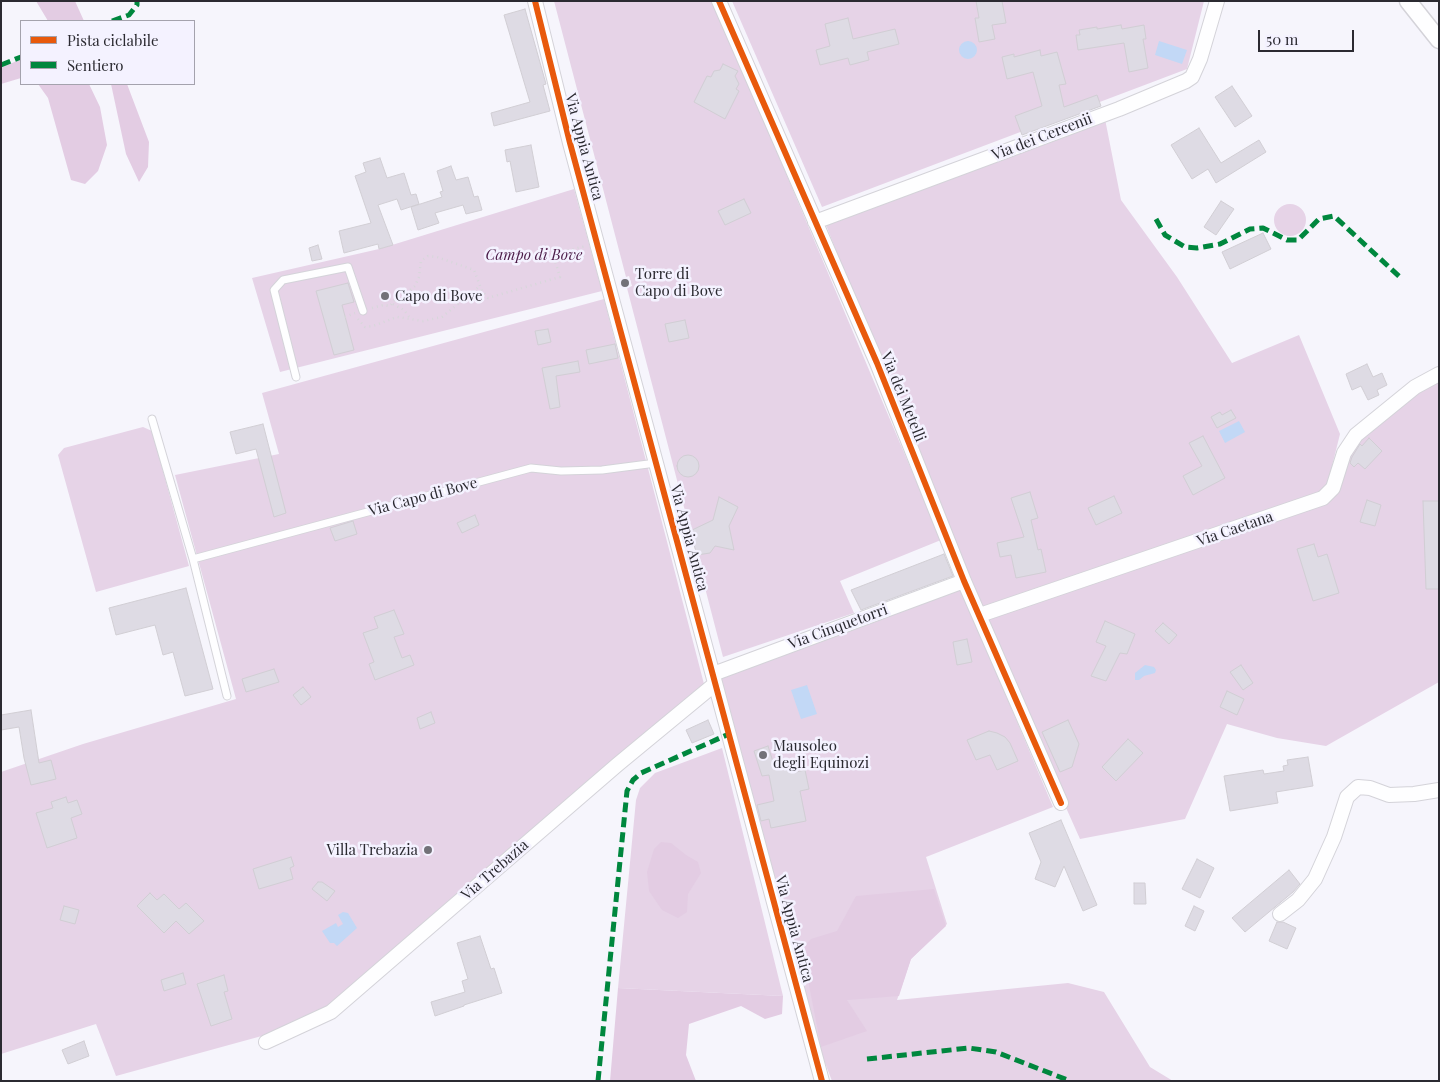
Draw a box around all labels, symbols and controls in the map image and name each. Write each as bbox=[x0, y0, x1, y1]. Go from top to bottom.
legend bbox=[20, 20, 195, 85]
scale bar bbox=[1260, 20, 1356, 52]
text: 50 m bbox=[1266, 29, 1298, 49]
text: Pista ciclabile bbox=[67, 30, 159, 50]
text: Sentiero bbox=[67, 55, 124, 75]
street label: Via Appia Antica bbox=[561, 92, 607, 202]
street label: Via dei Cercenii bbox=[989, 110, 1095, 164]
park label: Campo di Bove bbox=[485, 246, 583, 264]
place label: Torre di Capo di Bove bbox=[635, 265, 723, 300]
marker: Torre di Capo di Bove bbox=[619, 277, 631, 289]
place label: Capo di Bove bbox=[395, 287, 483, 305]
marker: Capo di Bove bbox=[379, 290, 391, 302]
street label: Via dei Metelli bbox=[877, 349, 929, 445]
street label: Via Capo di Bove bbox=[366, 474, 480, 520]
street label: Via Appia Antica bbox=[666, 483, 712, 593]
street label: Via Caetana bbox=[1195, 508, 1275, 550]
street label: Via Cinquetorri bbox=[786, 601, 890, 653]
place label: Mausoleo degli Equinozi bbox=[773, 737, 869, 772]
marker: Mausoleo degli Equinozi bbox=[757, 749, 769, 761]
street label: Via Trebazia bbox=[458, 836, 532, 904]
place label: Villa Trebazia bbox=[327, 841, 418, 859]
marker: Villa Trebazia bbox=[422, 844, 434, 856]
street label: Via Appia Antica bbox=[771, 874, 817, 984]

